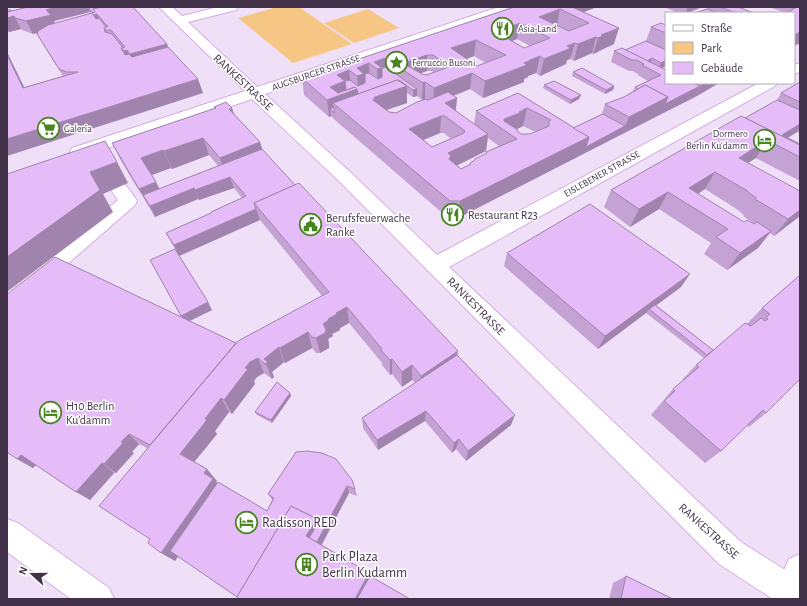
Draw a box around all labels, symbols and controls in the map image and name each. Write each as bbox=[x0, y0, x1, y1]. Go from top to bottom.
legend bbox=[665, 12, 795, 84]
restaurant icon: Asia-Land bbox=[489, 16, 515, 42]
text: Straße bbox=[701, 22, 732, 34]
place label: Asia-Land bbox=[518, 24, 556, 34]
text: Park bbox=[701, 42, 722, 54]
place icon: Ferruccio Busoni bbox=[384, 50, 410, 76]
street label: RANKESTRASSE bbox=[211, 52, 275, 113]
street label: AUGSBURGER STRASSE bbox=[271, 53, 362, 93]
place label: Ferruccio Busoni bbox=[412, 58, 475, 68]
text: Gebäude bbox=[701, 62, 743, 74]
supermarket icon: Galeria bbox=[36, 116, 62, 142]
place label: Galeria bbox=[64, 124, 92, 134]
hotel icon: Dormero Berlin Ku'damm bbox=[751, 127, 777, 153]
place label: Dormero Berlin Ku'damm bbox=[686, 129, 748, 151]
street label: EISLEBENER STRASSE bbox=[562, 149, 642, 199]
restaurant icon: Restaurant R23 bbox=[440, 202, 466, 228]
place label: Restaurant R23 bbox=[468, 209, 538, 221]
public building icon: Berufsfeuerwache Ranke bbox=[298, 212, 324, 238]
place label: Berufsfeuerwache Ranke bbox=[326, 212, 410, 238]
street label: RANKESTRASSE bbox=[445, 275, 507, 337]
hotel icon: H10 Berlin Ku'damm bbox=[37, 400, 63, 426]
place label: H10 Berlin Ku'damm bbox=[66, 400, 114, 426]
street label: RANKESTRASSE bbox=[677, 501, 741, 561]
hotel icon: Radisson RED bbox=[234, 510, 260, 536]
place label: Radisson RED bbox=[262, 516, 337, 530]
place label: Park Plaza Berlin Kudamm bbox=[322, 550, 407, 580]
building icon: Park Plaza Berlin Kudamm bbox=[294, 552, 320, 578]
north arrow bbox=[12, 554, 52, 594]
text: N bbox=[17, 565, 30, 576]

